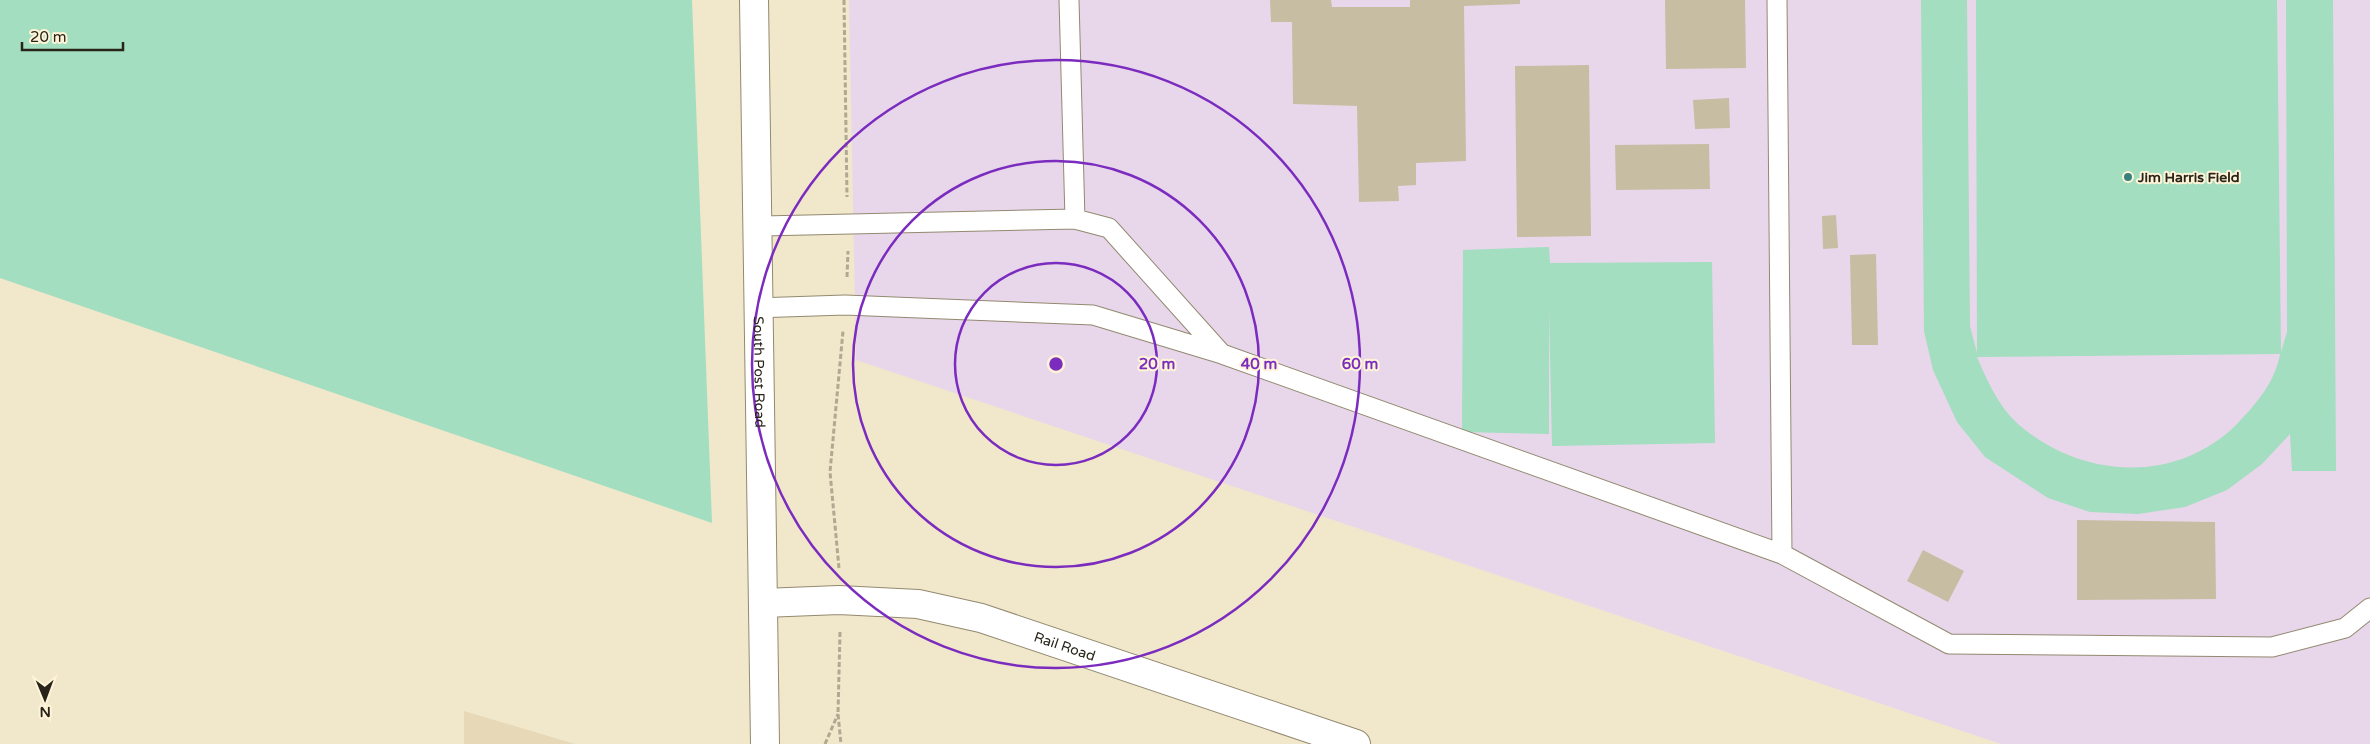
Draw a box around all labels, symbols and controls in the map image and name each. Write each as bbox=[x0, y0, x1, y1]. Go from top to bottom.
scale bar bbox=[22, 20, 124, 52]
text: 20 m bbox=[30, 28, 67, 46]
place label: Jim Harris Field bbox=[2137, 169, 2240, 186]
marker: Jim Harris Field bbox=[2122, 171, 2134, 183]
street label: South Post Road bbox=[750, 316, 768, 428]
centre of rings bbox=[1047, 355, 1065, 373]
text: 20 m bbox=[1139, 355, 1175, 373]
text: 40 m bbox=[1241, 355, 1277, 373]
text: 60 m bbox=[1342, 355, 1378, 373]
street label: Rail Road bbox=[1032, 628, 1097, 665]
north arrow bbox=[20, 674, 70, 724]
text: N bbox=[39, 703, 51, 720]

